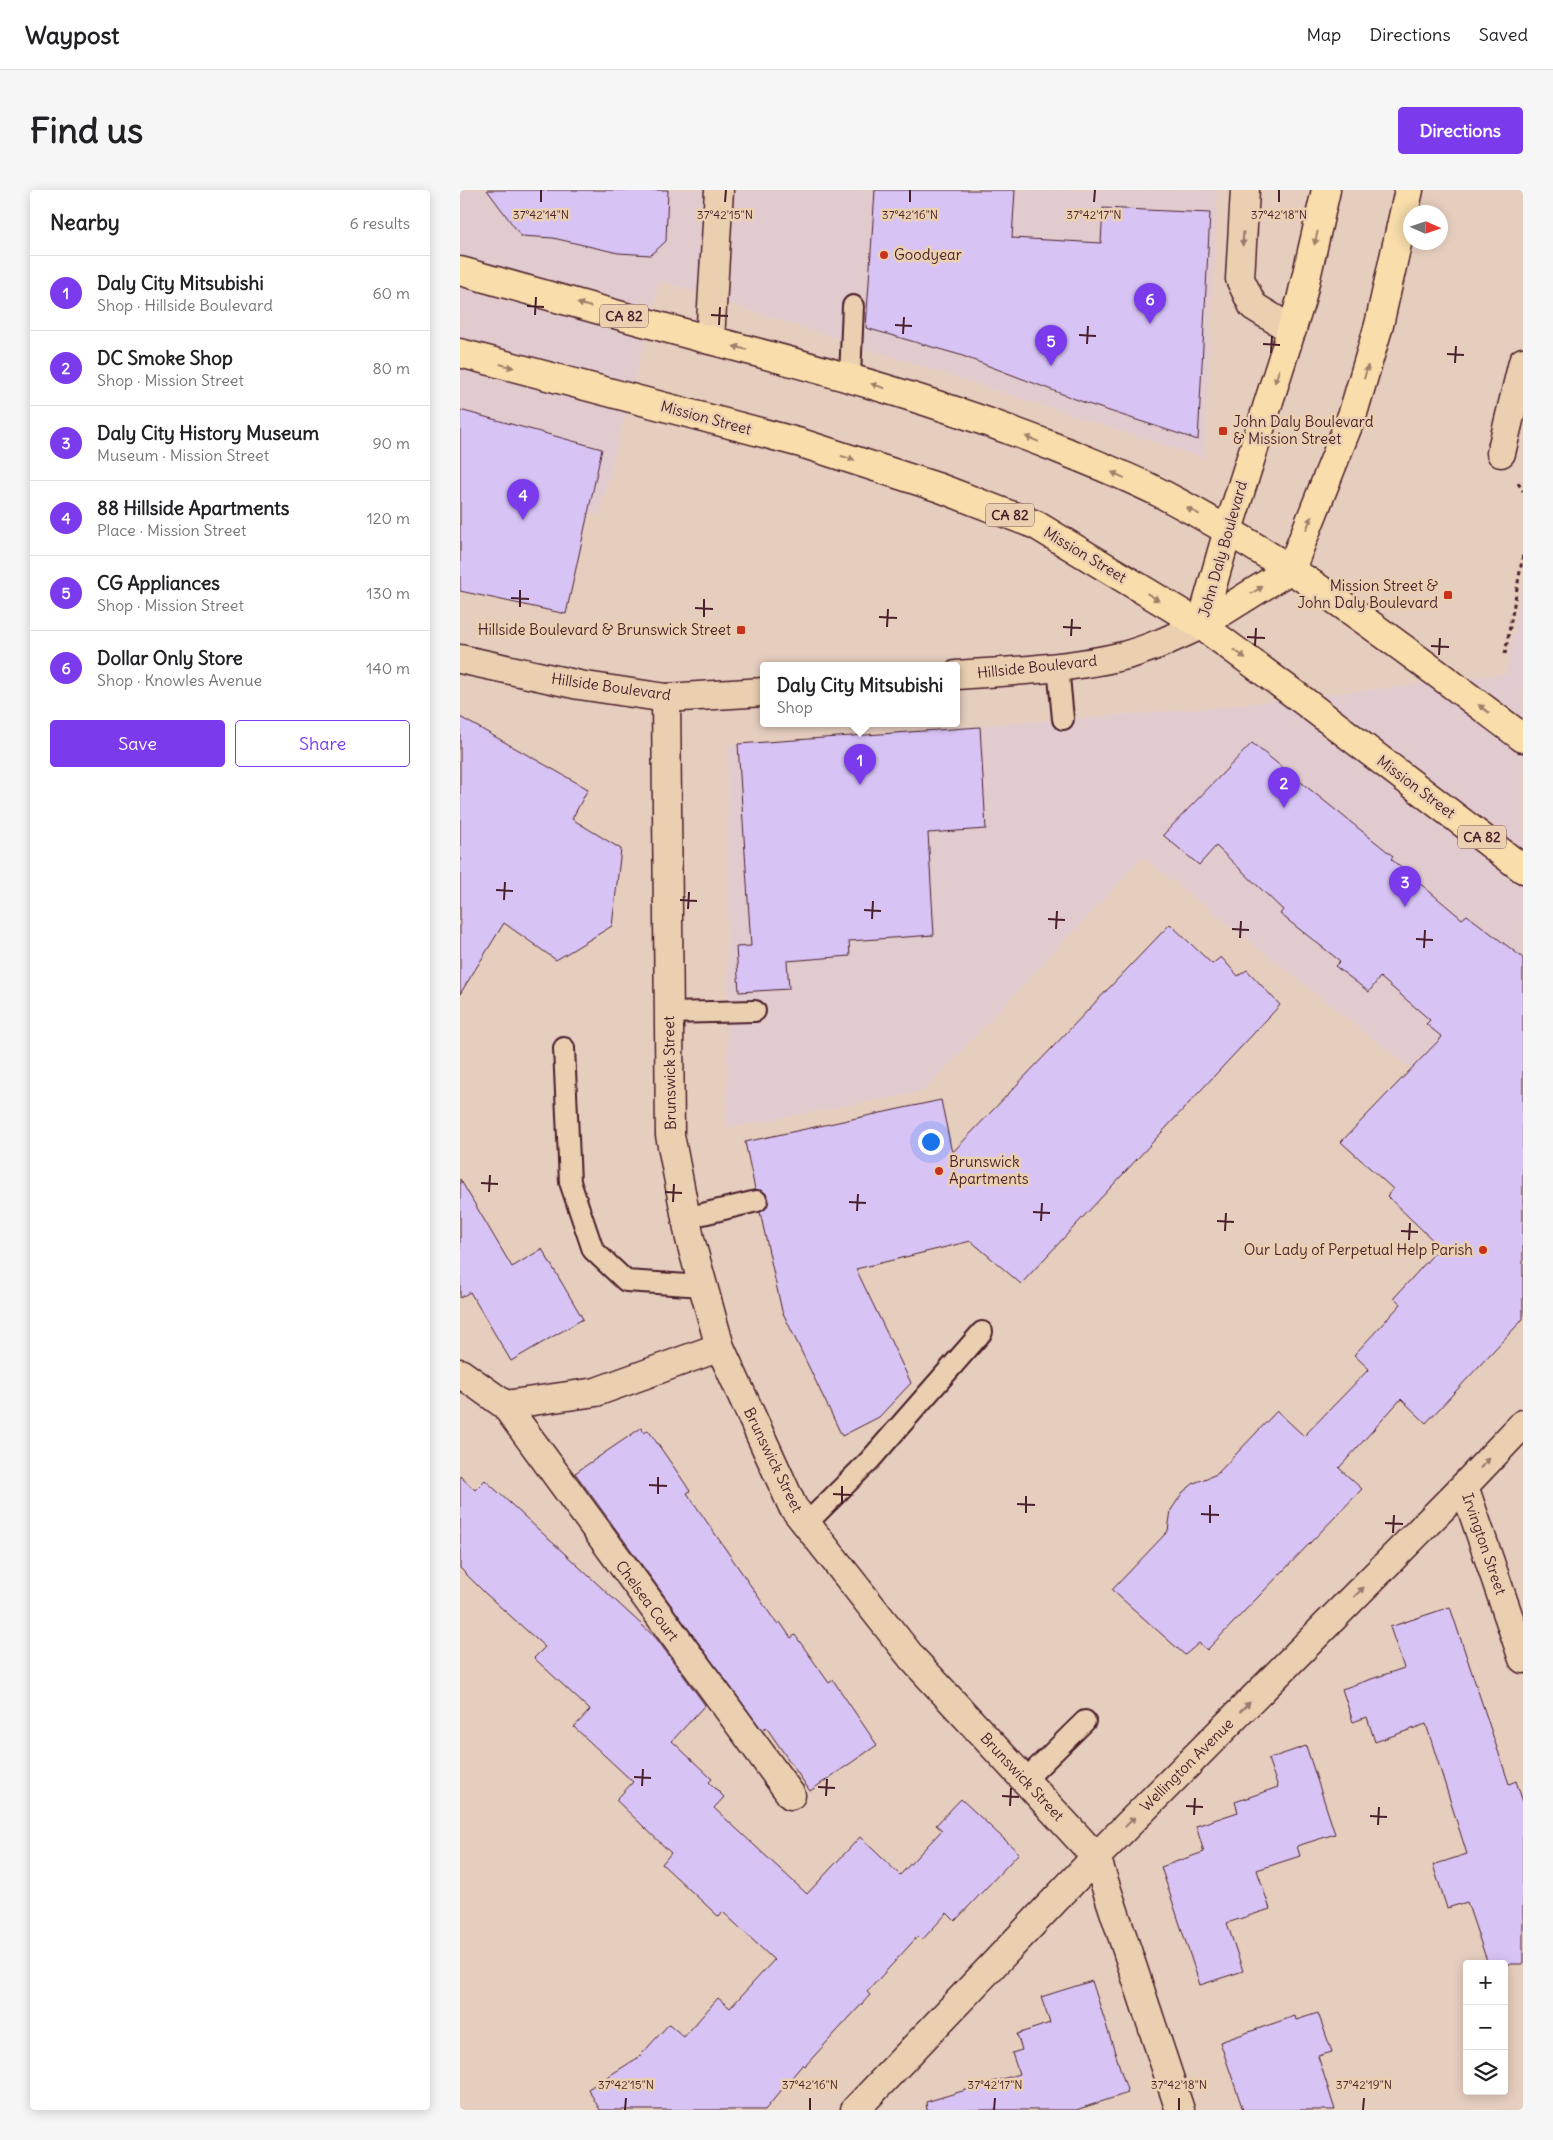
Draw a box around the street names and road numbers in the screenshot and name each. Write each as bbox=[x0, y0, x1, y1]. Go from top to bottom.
road number: CA 82 bbox=[600, 304, 648, 328]
street label: Mission Street bbox=[659, 396, 754, 439]
street label: John Daly Boulevard bbox=[1194, 479, 1251, 619]
road number: CA 82 bbox=[986, 504, 1034, 526]
street label: Mission Street bbox=[1040, 522, 1130, 587]
street label: Hillside Boulevard bbox=[976, 651, 1098, 682]
street label: Hillside Boulevard bbox=[550, 669, 672, 704]
street label: Mission Street bbox=[1373, 751, 1459, 822]
road number: CA 82 bbox=[1458, 826, 1506, 849]
street label: Brunswick Street bbox=[659, 1016, 680, 1130]
street label: Brunswick Street bbox=[740, 1404, 807, 1515]
street label: Irvington Street bbox=[1458, 1491, 1511, 1597]
street label: Chelsea Court bbox=[612, 1557, 683, 1645]
street label: Wellington Avenue bbox=[1136, 1714, 1237, 1815]
street label: Brunswick Street bbox=[976, 1728, 1068, 1825]

